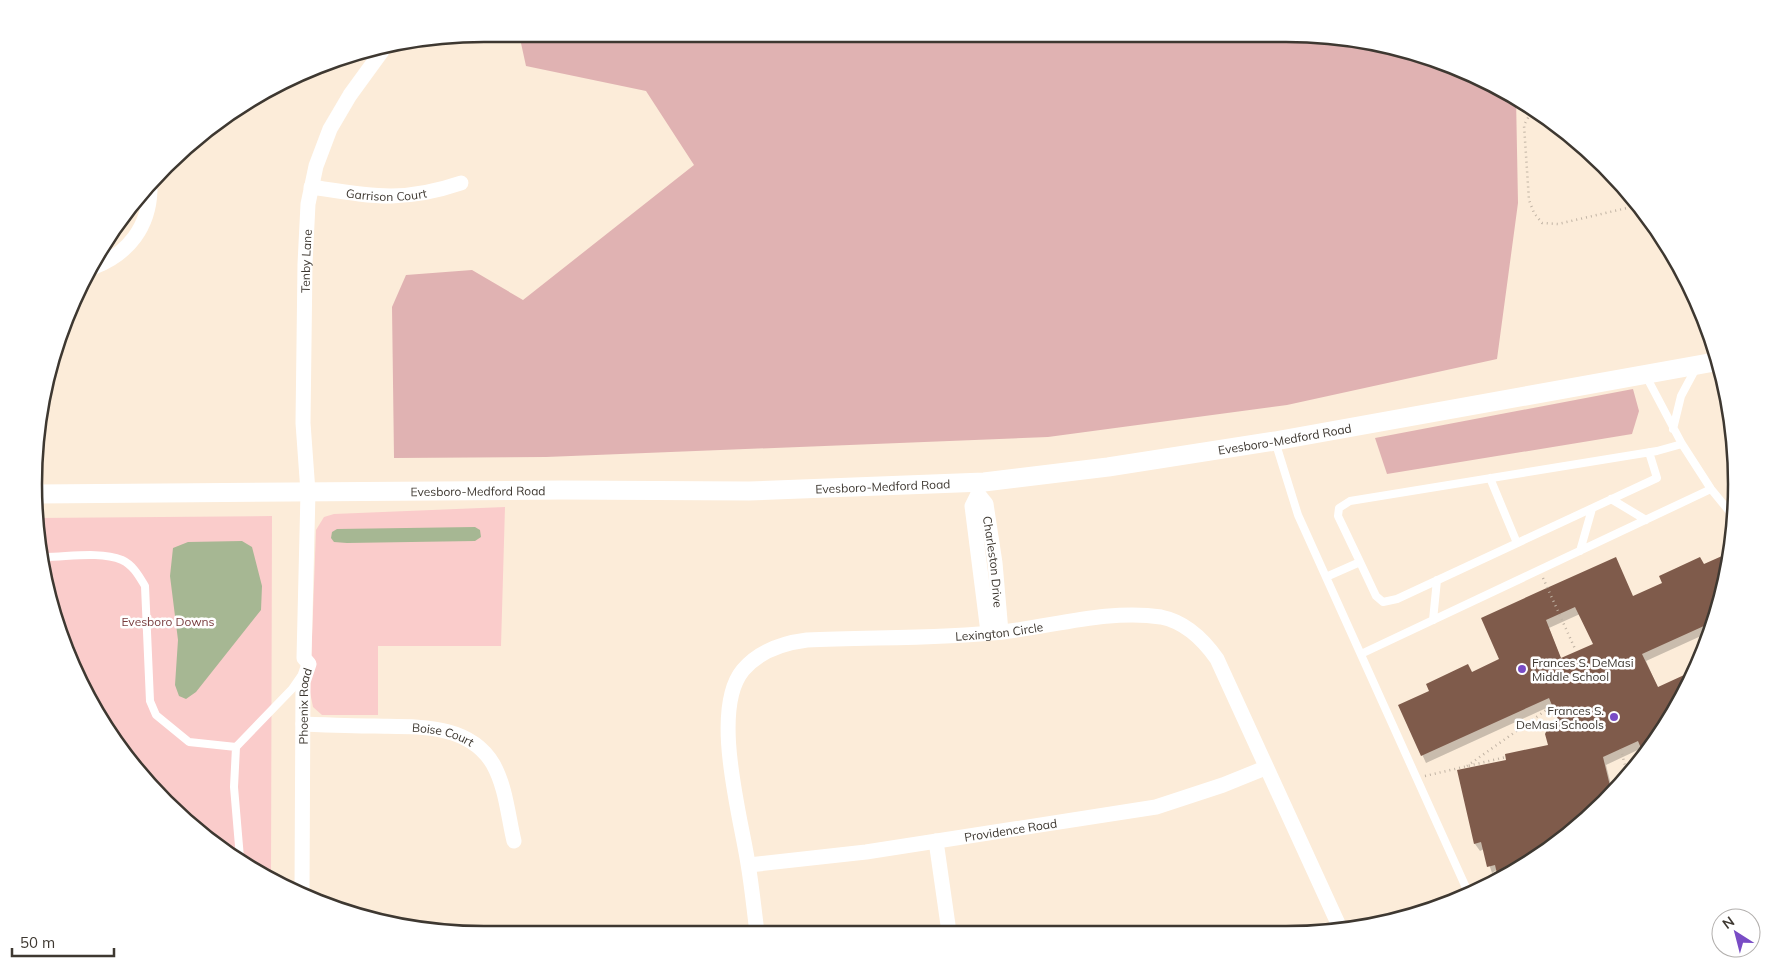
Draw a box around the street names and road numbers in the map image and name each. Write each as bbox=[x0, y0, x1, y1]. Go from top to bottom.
street label: Garrison Court bbox=[345, 185, 428, 203]
street label: Tenby Lane bbox=[297, 229, 314, 293]
street label: Evesboro-Medford Road bbox=[1217, 420, 1353, 457]
street label: Evesboro-Medford Road bbox=[815, 476, 951, 496]
street label: Evesboro-Medford Road bbox=[410, 483, 546, 499]
street label: Charleston Drive bbox=[980, 515, 1006, 608]
street label: Lexington Circle bbox=[955, 618, 1044, 643]
street label: Phoenix Road bbox=[295, 666, 315, 745]
street label: Boise Court bbox=[411, 719, 477, 749]
street label: Providence Road bbox=[963, 815, 1058, 844]

